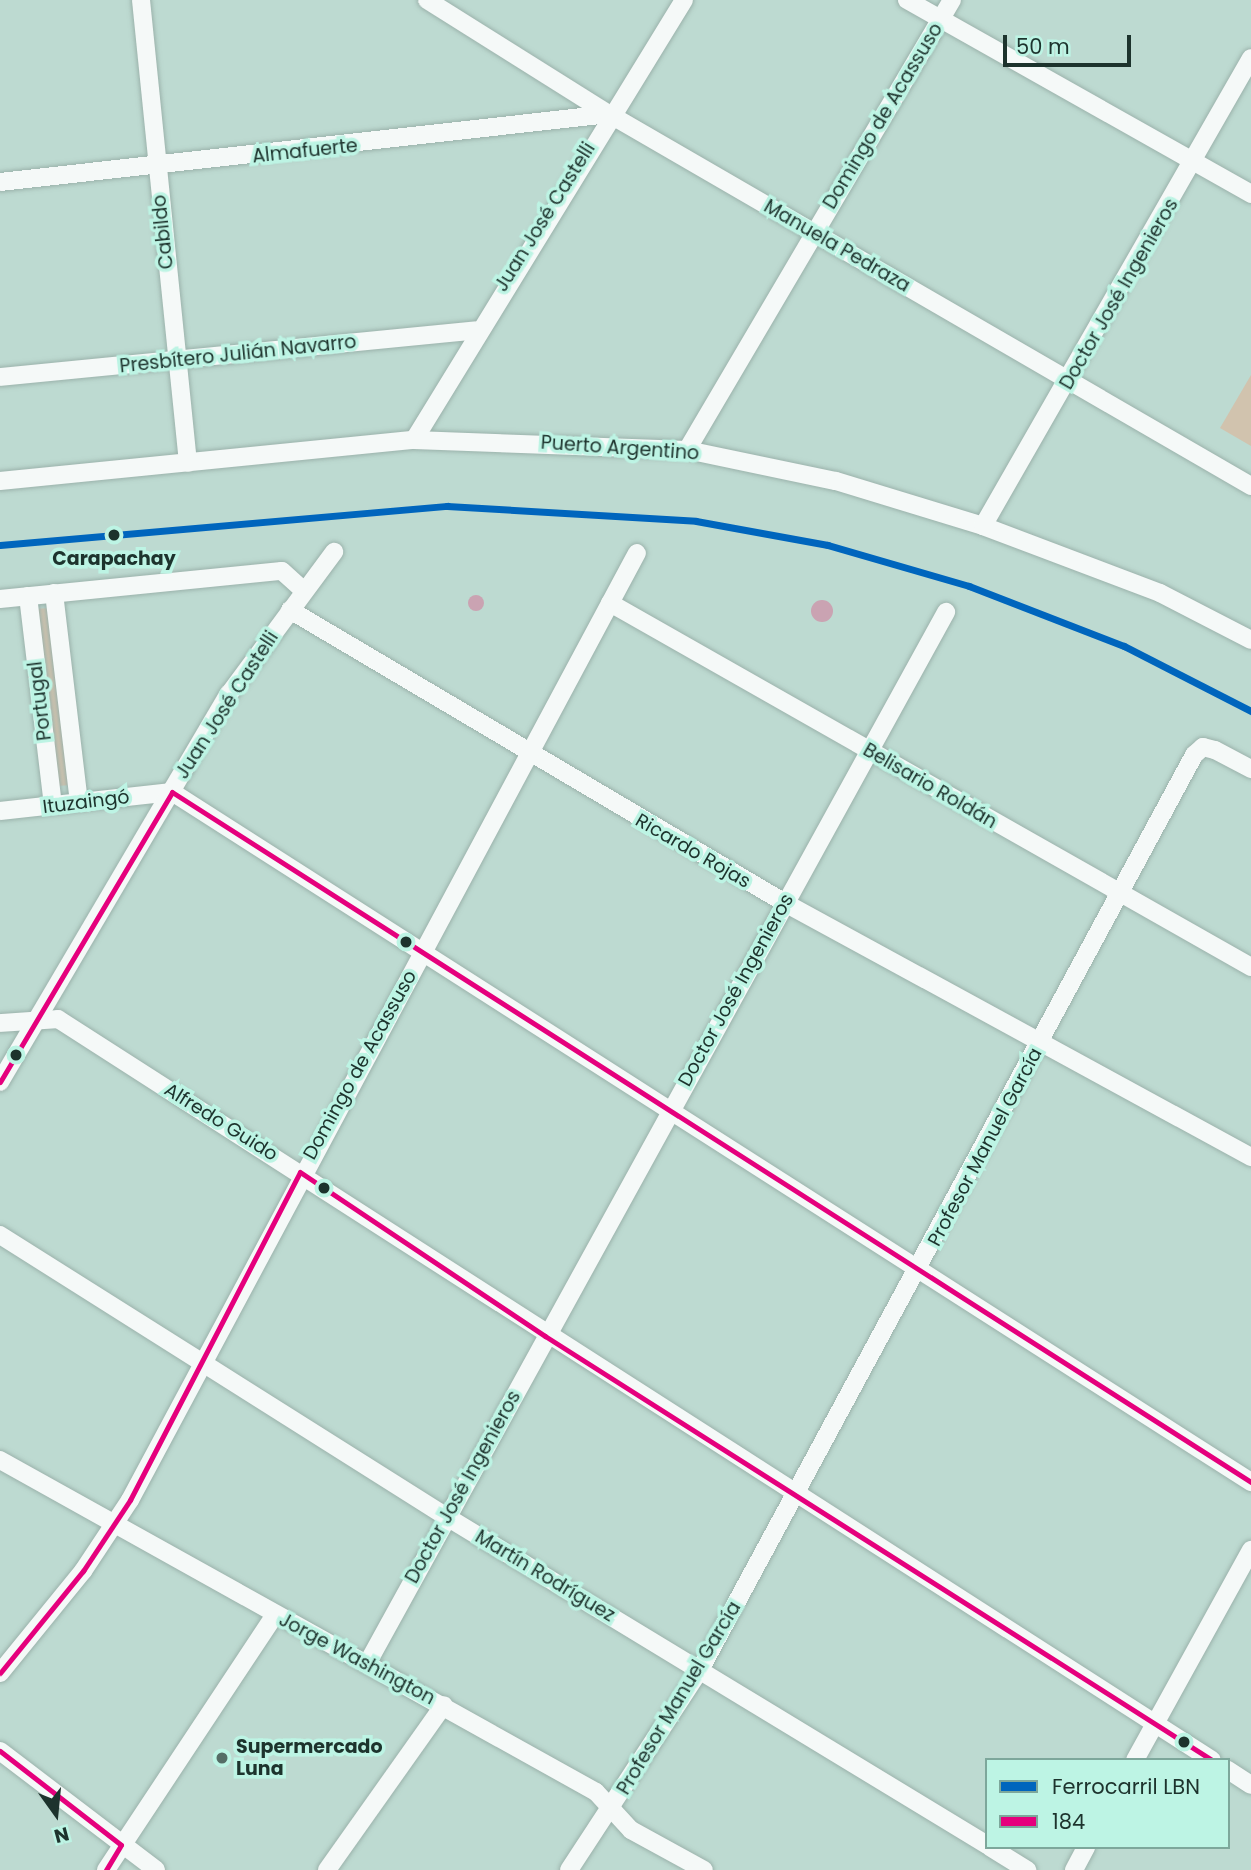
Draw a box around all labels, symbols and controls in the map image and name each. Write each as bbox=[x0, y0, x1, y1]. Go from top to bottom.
street label: Domingo de Acassuso bbox=[818, 19, 948, 213]
scale bar bbox=[1006, 21, 1134, 65]
text: 50 m bbox=[1016, 32, 1070, 61]
street label: Almafuerte bbox=[251, 134, 359, 168]
street label: Juan José Castelli bbox=[490, 138, 600, 296]
street label: Cabildo bbox=[148, 194, 178, 270]
street label: Manuela Pedraza bbox=[760, 195, 914, 297]
street label: Doctor José Ingenieros bbox=[1055, 195, 1183, 393]
street label: Presbítero Julián Navarro bbox=[118, 330, 358, 378]
street label: Puerto Argentino bbox=[540, 431, 700, 465]
marker: Carapachay bbox=[104, 525, 124, 545]
place label: Carapachay bbox=[52, 548, 176, 570]
street label: Juan José Castelli bbox=[171, 627, 283, 783]
street label: Portugal bbox=[24, 660, 56, 742]
street label: Belisario Roldán bbox=[859, 738, 1001, 834]
street label: Ituzaingó bbox=[41, 785, 131, 819]
street label: Ricardo Rojas bbox=[631, 809, 755, 893]
street label: Doctor José Ingenieros bbox=[674, 890, 798, 1090]
unlabelled marker bbox=[399, 935, 413, 949]
street label: Domingo de Acassuso bbox=[298, 966, 422, 1164]
street label: Profesor Manuel García bbox=[923, 1044, 1047, 1250]
unlabelled marker bbox=[9, 1048, 23, 1062]
street label: Alfredo Guido bbox=[160, 1078, 282, 1166]
unlabelled marker bbox=[317, 1181, 331, 1195]
street label: Doctor José Ingenieros bbox=[401, 1387, 525, 1587]
street label: Martín Rodríguez bbox=[471, 1525, 619, 1627]
street label: Profesor Manuel García bbox=[612, 1597, 746, 1799]
street label: Jorge Washington bbox=[275, 1608, 439, 1710]
unlabelled marker bbox=[1177, 1735, 1191, 1749]
place label: Supermercado Luna bbox=[236, 1736, 383, 1780]
marker: Supermercado Luna bbox=[214, 1750, 230, 1766]
legend bbox=[985, 1758, 1230, 1849]
text: Ferrocarril LBN bbox=[1052, 1772, 1200, 1801]
north arrow bbox=[21, 1779, 91, 1849]
text: 184 bbox=[1052, 1807, 1085, 1836]
text: N bbox=[51, 1820, 72, 1850]

